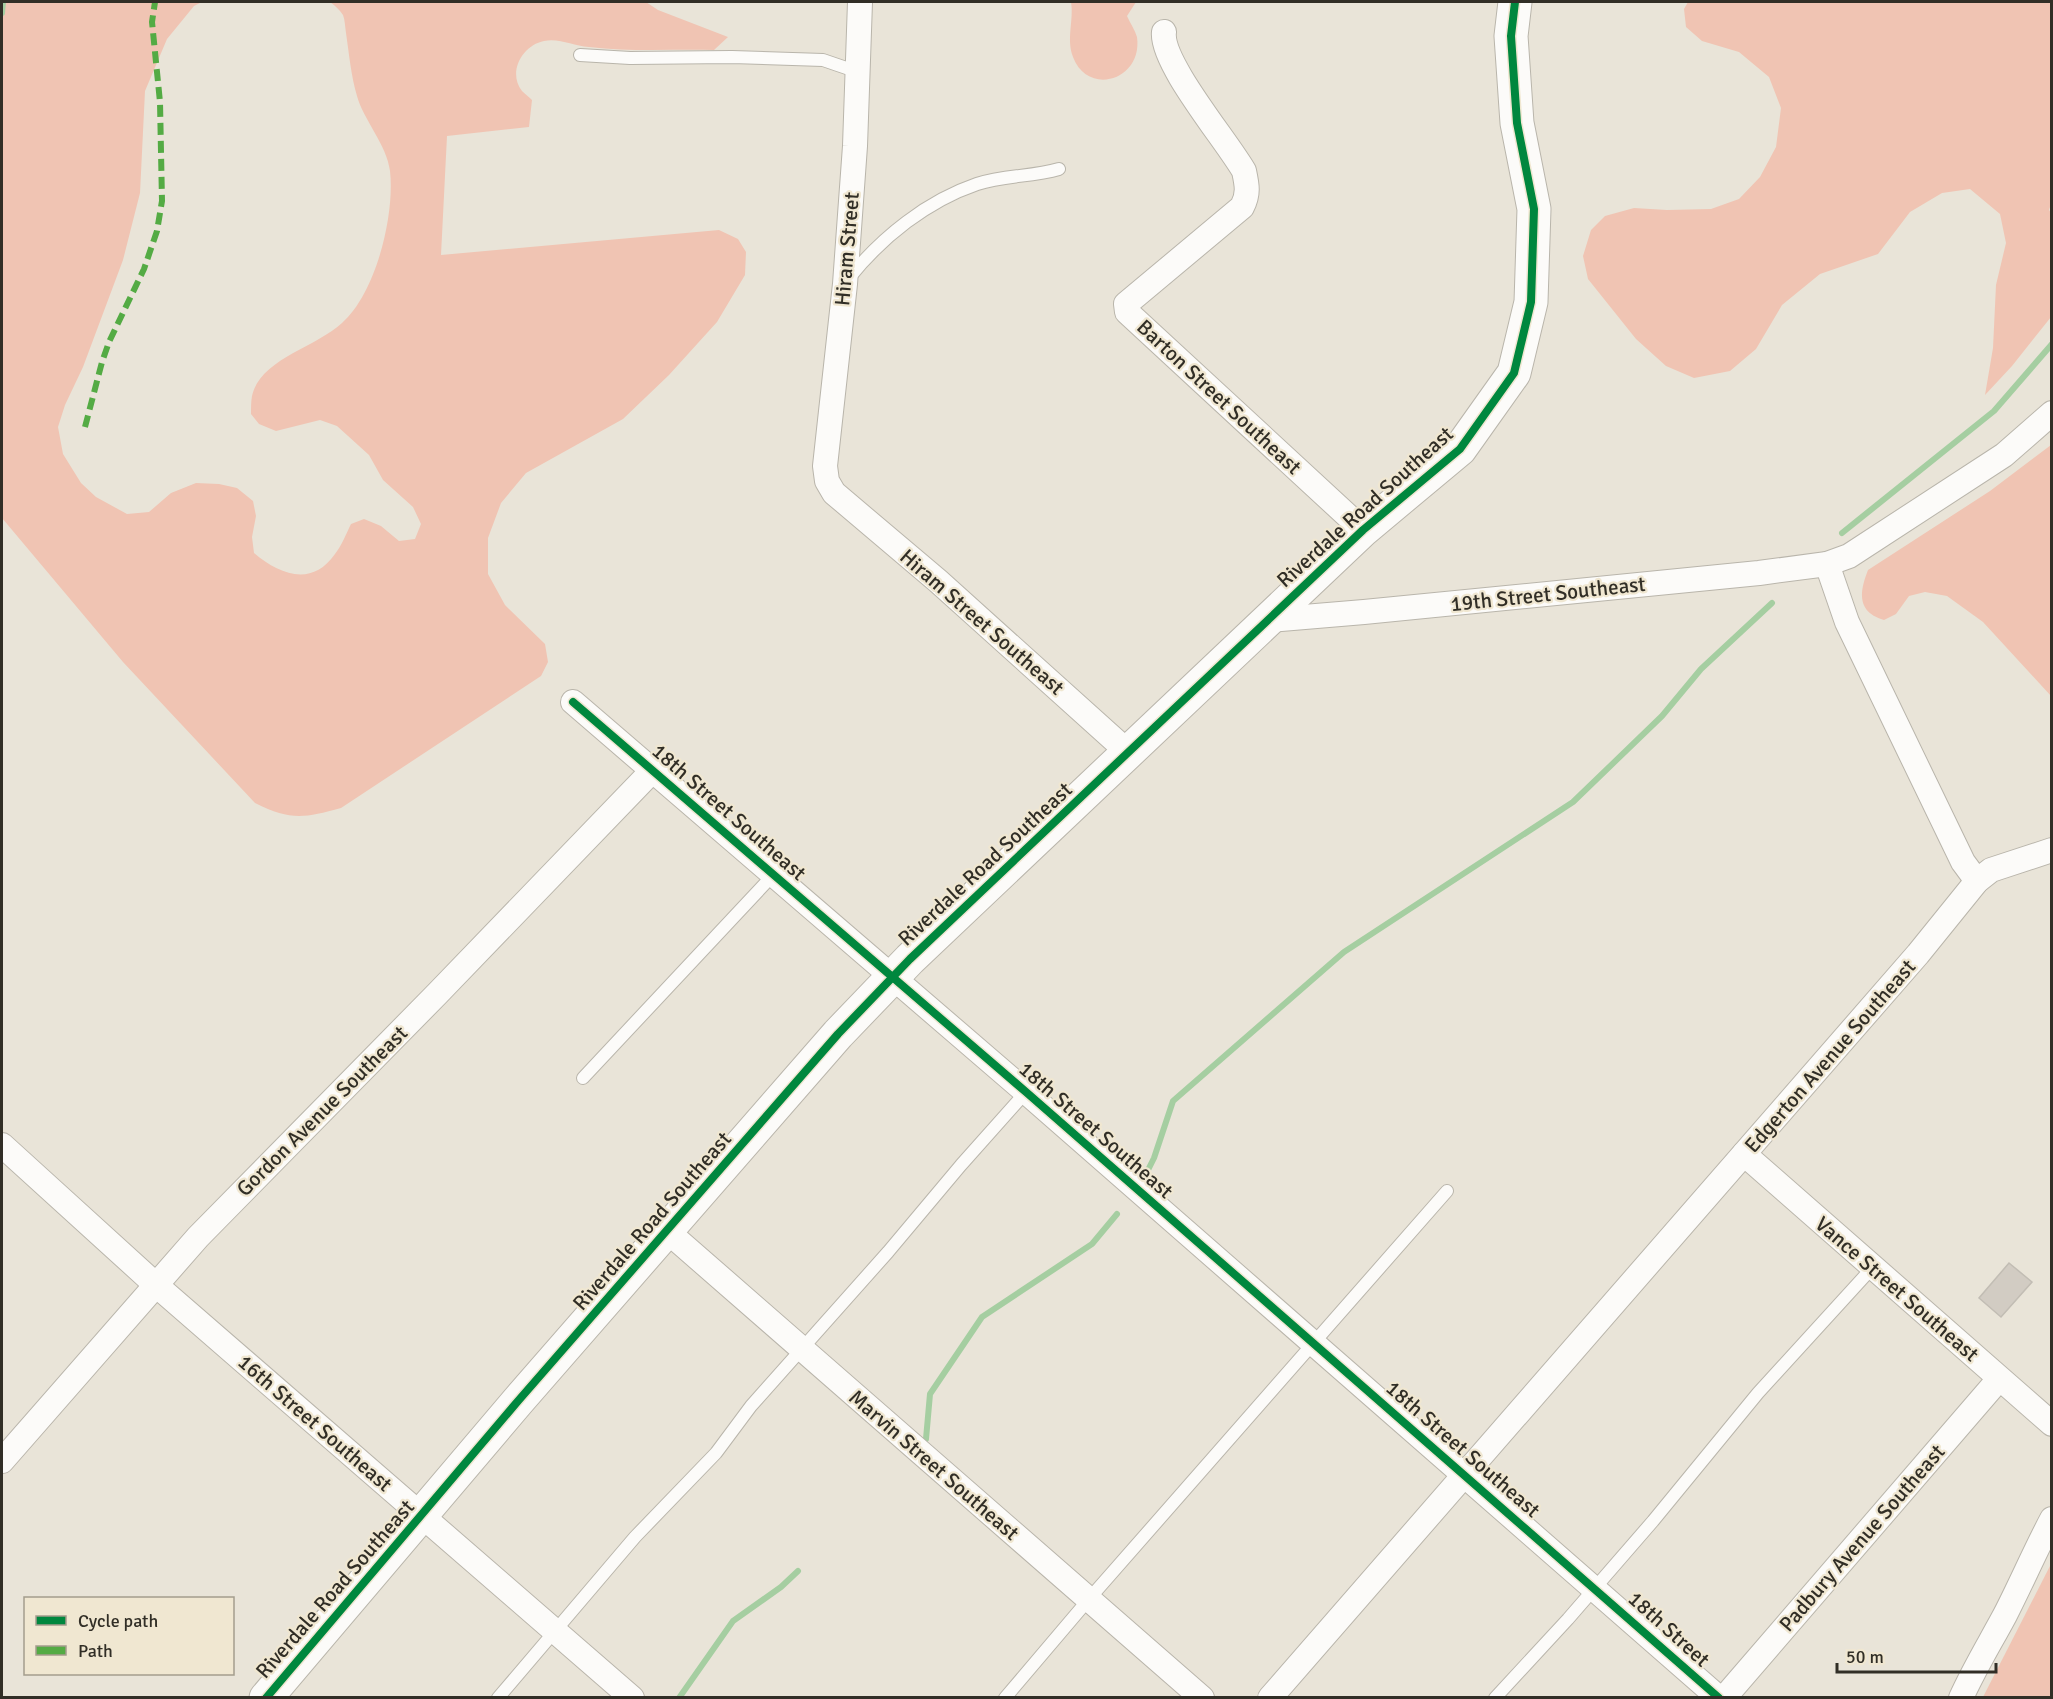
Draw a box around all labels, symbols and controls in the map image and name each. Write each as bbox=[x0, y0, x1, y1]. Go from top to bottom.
street label: Hiram Street bbox=[829, 191, 865, 307]
street label: Barton Street Southeast bbox=[1131, 314, 1307, 480]
street label: Riverdale Road Southeast bbox=[1271, 421, 1459, 593]
street label: Hiram Street Southeast bbox=[894, 544, 1070, 700]
street label: 19th Street Southeast bbox=[1449, 571, 1647, 617]
street label: 18th Street Southeast bbox=[647, 738, 811, 886]
street label: Riverdale Road Southeast bbox=[893, 777, 1077, 951]
street label: Edgerton Avenue Southeast bbox=[1739, 954, 1921, 1158]
street label: Gordon Avenue Southeast bbox=[231, 1020, 413, 1202]
street label: 18th Street Southeast bbox=[1014, 1056, 1178, 1204]
street label: Riverdale Road Southeast bbox=[567, 1126, 737, 1316]
street label: Vance Street Southeast bbox=[1810, 1211, 1984, 1367]
street label: 16th Street Southeast bbox=[233, 1349, 397, 1497]
street label: 18th Street Southeast bbox=[1381, 1375, 1545, 1523]
street label: Marvin Street Southeast bbox=[844, 1384, 1024, 1546]
street label: Padbury Avenue Southeast bbox=[1774, 1439, 1950, 1637]
street label: Riverdale Road Southeast bbox=[250, 1494, 420, 1684]
street label: 18th Street bbox=[1623, 1586, 1715, 1672]
legend bbox=[24, 1597, 234, 1675]
text: Cycle path bbox=[78, 1610, 158, 1632]
scale bar bbox=[1837, 1636, 1996, 1674]
text: Path bbox=[78, 1640, 113, 1662]
text: 50 m bbox=[1846, 1646, 1884, 1668]

